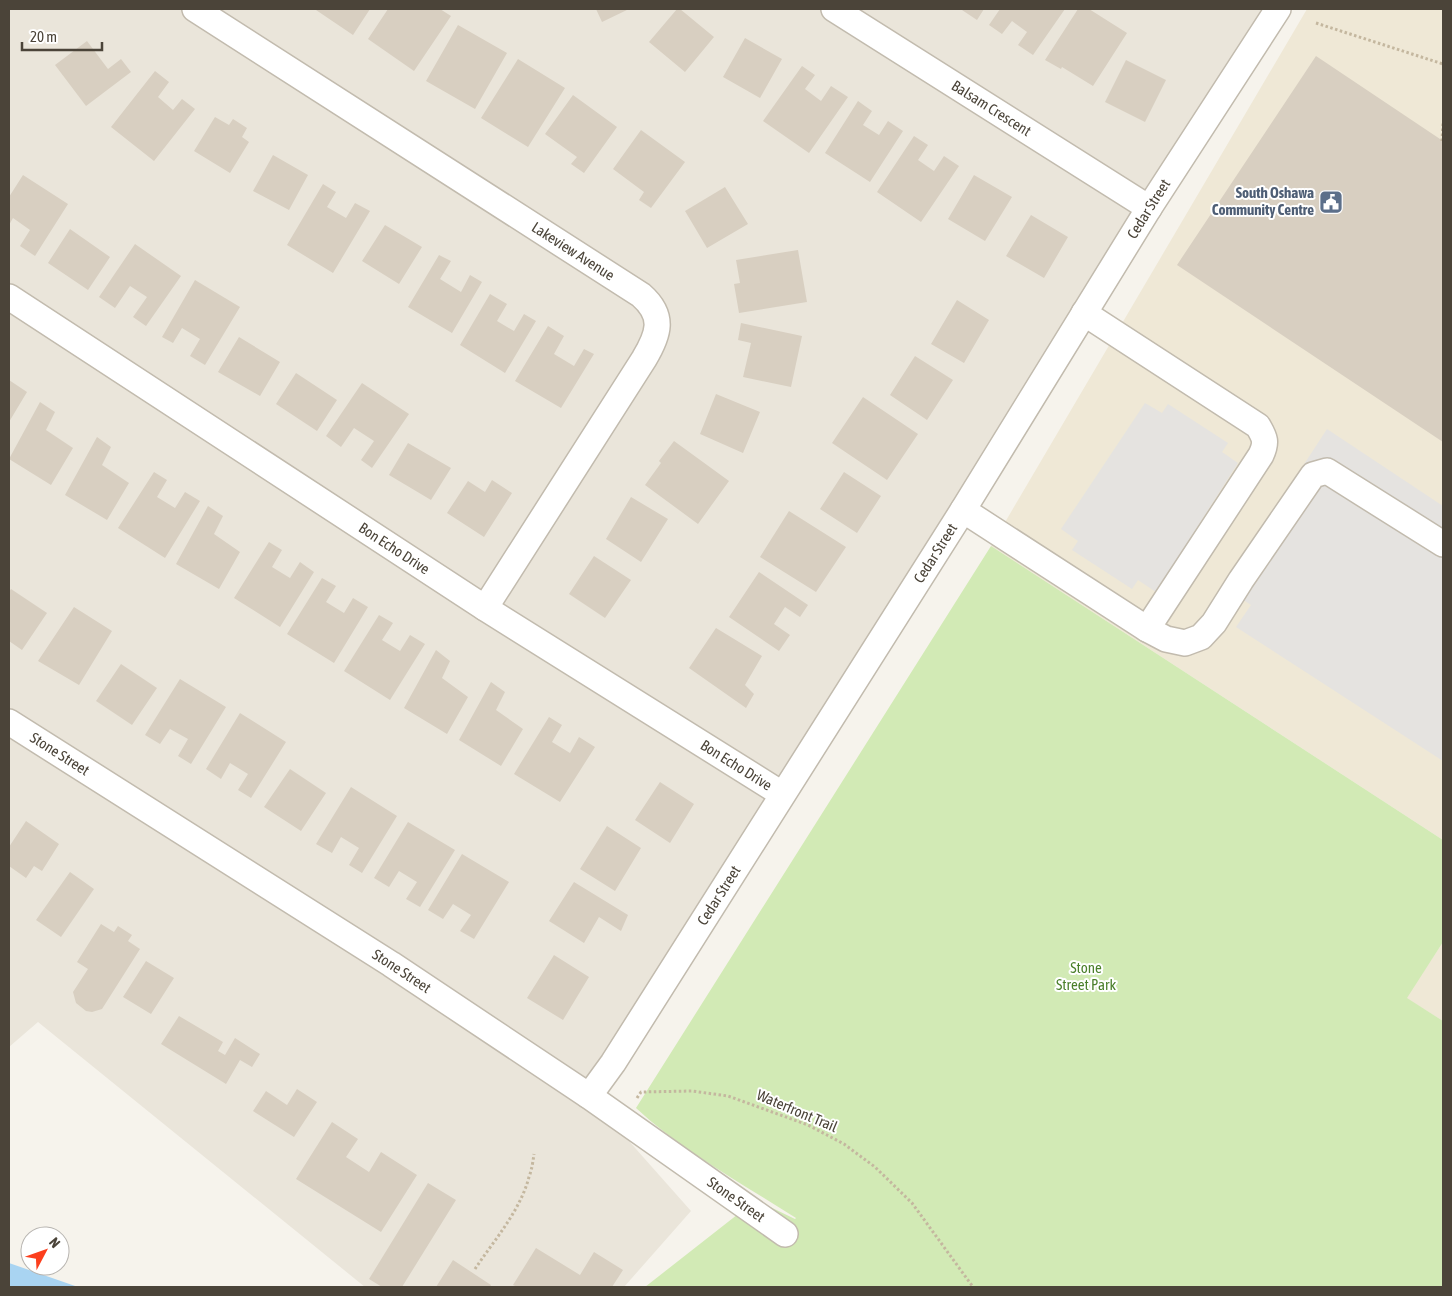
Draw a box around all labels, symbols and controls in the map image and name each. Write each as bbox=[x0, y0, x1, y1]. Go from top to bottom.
scale bar bbox=[22, 20, 102, 52]
text: 20 m bbox=[30, 28, 57, 45]
street label: Balsam Crescent bbox=[949, 77, 1034, 139]
street label: Cedar Street bbox=[1123, 176, 1173, 242]
place label: South Oshawa Community Centre bbox=[1212, 184, 1314, 218]
public building icon: South Oshawa Community Centre bbox=[1318, 189, 1344, 215]
street label: Lakeview Avenue bbox=[529, 218, 618, 284]
street label: Bon Echo Drive bbox=[356, 519, 433, 578]
street label: Cedar Street bbox=[910, 520, 960, 586]
street label: Stone Street bbox=[27, 729, 93, 779]
street label: Bon Echo Drive bbox=[698, 736, 775, 794]
street label: Cedar Street bbox=[693, 862, 744, 928]
street label: Stone Street bbox=[369, 945, 434, 996]
park label: Stone Street Park bbox=[1056, 959, 1116, 993]
street label: Waterfront Trail bbox=[754, 1086, 840, 1135]
street label: Stone Street bbox=[704, 1173, 768, 1225]
north arrow bbox=[20, 1226, 70, 1276]
text: N bbox=[46, 1234, 64, 1251]

